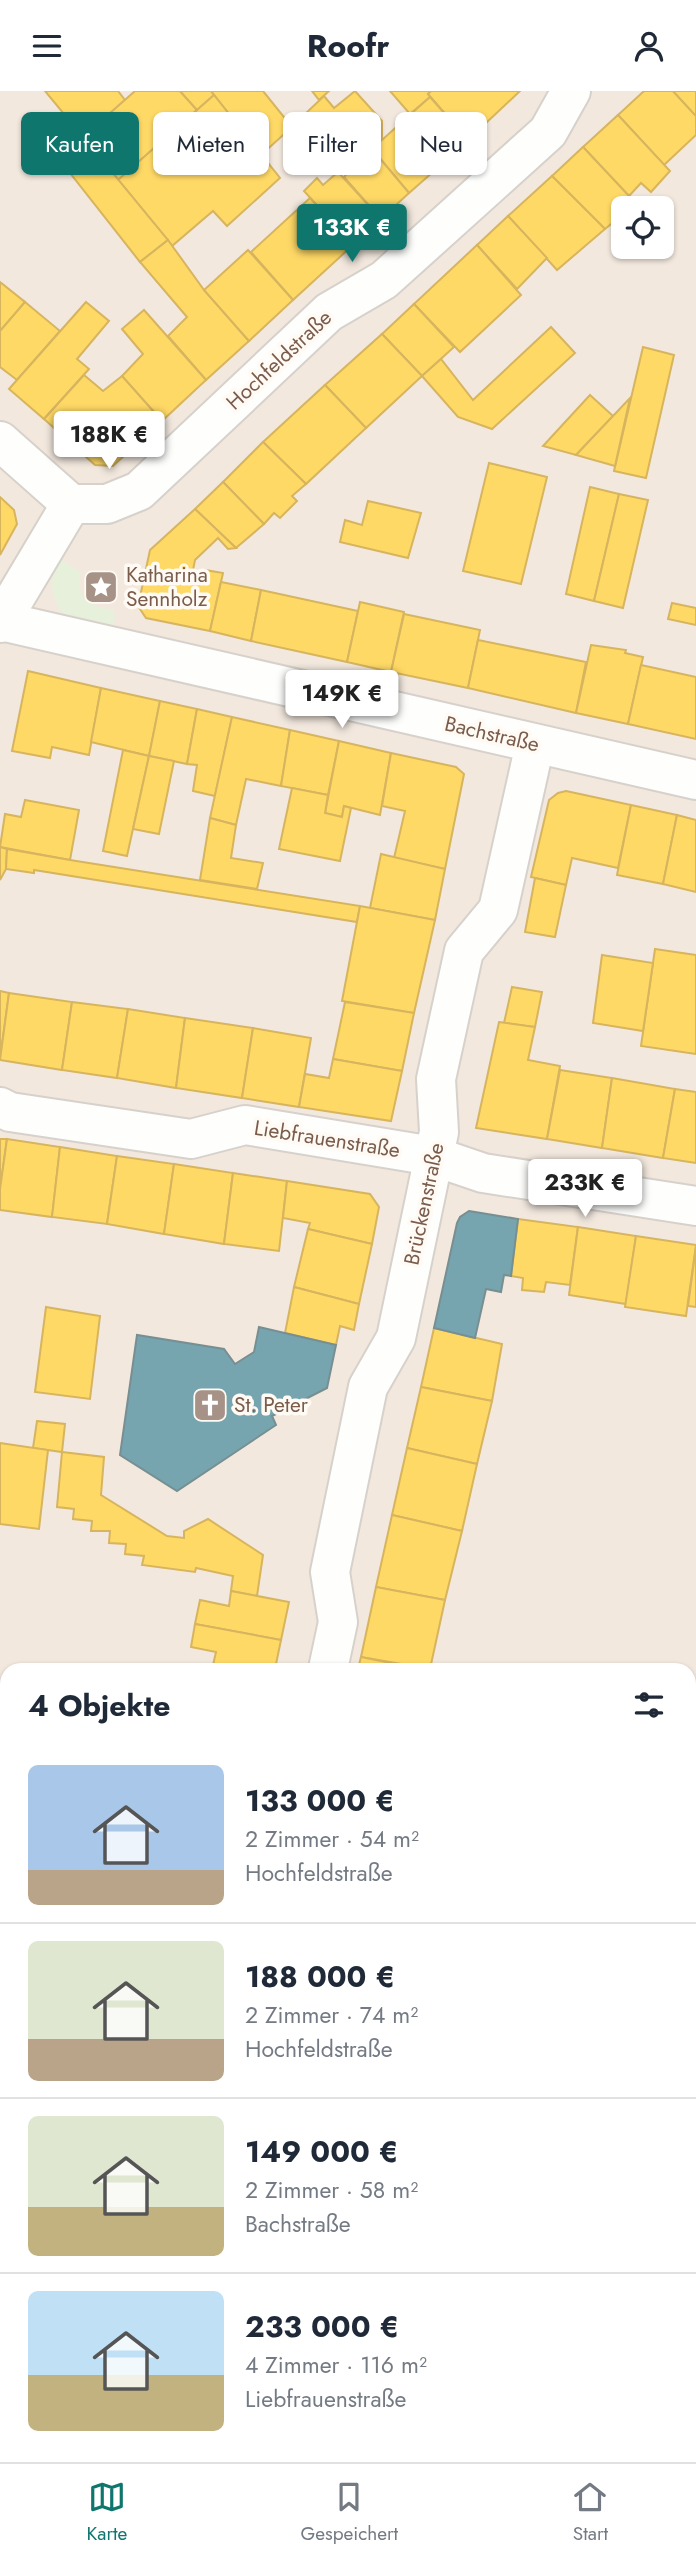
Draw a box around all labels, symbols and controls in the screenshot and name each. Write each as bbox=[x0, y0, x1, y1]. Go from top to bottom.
text: Roofr bbox=[307, 23, 389, 69]
icon: menu bbox=[28, 27, 66, 65]
icon: person bbox=[630, 27, 668, 65]
chip: Kaufen bbox=[21, 112, 139, 175]
chip: Mieten bbox=[153, 112, 269, 175]
chip: Filter bbox=[283, 112, 381, 175]
chip: Neu bbox=[395, 112, 487, 175]
map controls bbox=[611, 196, 674, 259]
button: locate bbox=[611, 196, 674, 259]
pin: 133K € bbox=[295, 205, 409, 264]
text: 133K € bbox=[313, 210, 391, 244]
street label: Hochfeldstraße bbox=[220, 303, 339, 417]
pin: 188K € bbox=[52, 411, 166, 471]
text: 188K € bbox=[70, 417, 148, 451]
place label: Katharina Sennholz bbox=[126, 560, 208, 614]
place icon: Katharina Sennholz bbox=[82, 568, 120, 606]
pin: 149K € bbox=[285, 671, 399, 730]
text: 149K € bbox=[301, 676, 383, 710]
street label: Bachstraße bbox=[442, 709, 543, 759]
street label: Liebfrauenstraße bbox=[252, 1113, 402, 1165]
street label: Brückenstraße bbox=[396, 1140, 452, 1268]
pin: 233K € bbox=[528, 1159, 642, 1219]
text: 233K € bbox=[544, 1165, 626, 1199]
church icon: St. Peter bbox=[191, 1386, 229, 1424]
place label: St. Peter bbox=[234, 1390, 309, 1420]
text: 4 Objekte bbox=[28, 1684, 170, 1727]
icon: filters bbox=[630, 1686, 668, 1724]
text: 133 000 € bbox=[245, 1779, 395, 1822]
icon: home bbox=[84, 1793, 168, 1877]
text: 2 Zimmer · 54 m² bbox=[245, 1822, 419, 1856]
text: Hochfeldstraße bbox=[245, 1856, 392, 1890]
text: 188 000 € bbox=[245, 1955, 395, 1998]
icon: home bbox=[84, 1969, 168, 2053]
text: 2 Zimmer · 74 m² bbox=[245, 1998, 418, 2032]
text: Hochfeldstraße bbox=[245, 2032, 392, 2066]
text: 149 000 € bbox=[245, 2130, 399, 2173]
icon: home bbox=[84, 2144, 168, 2228]
text: 2 Zimmer · 58 m² bbox=[245, 2173, 418, 2207]
text: Bachstraße bbox=[245, 2207, 351, 2241]
text: 233 000 € bbox=[245, 2305, 399, 2348]
icon: home bbox=[84, 2319, 168, 2403]
text: 4 Zimmer · 116 m² bbox=[245, 2348, 427, 2382]
text: Liebfrauenstraße bbox=[245, 2382, 406, 2416]
tab: Karte bbox=[87, 2478, 127, 2547]
tab: Gespeichert bbox=[301, 2478, 398, 2547]
tab: Start bbox=[571, 2478, 609, 2547]

